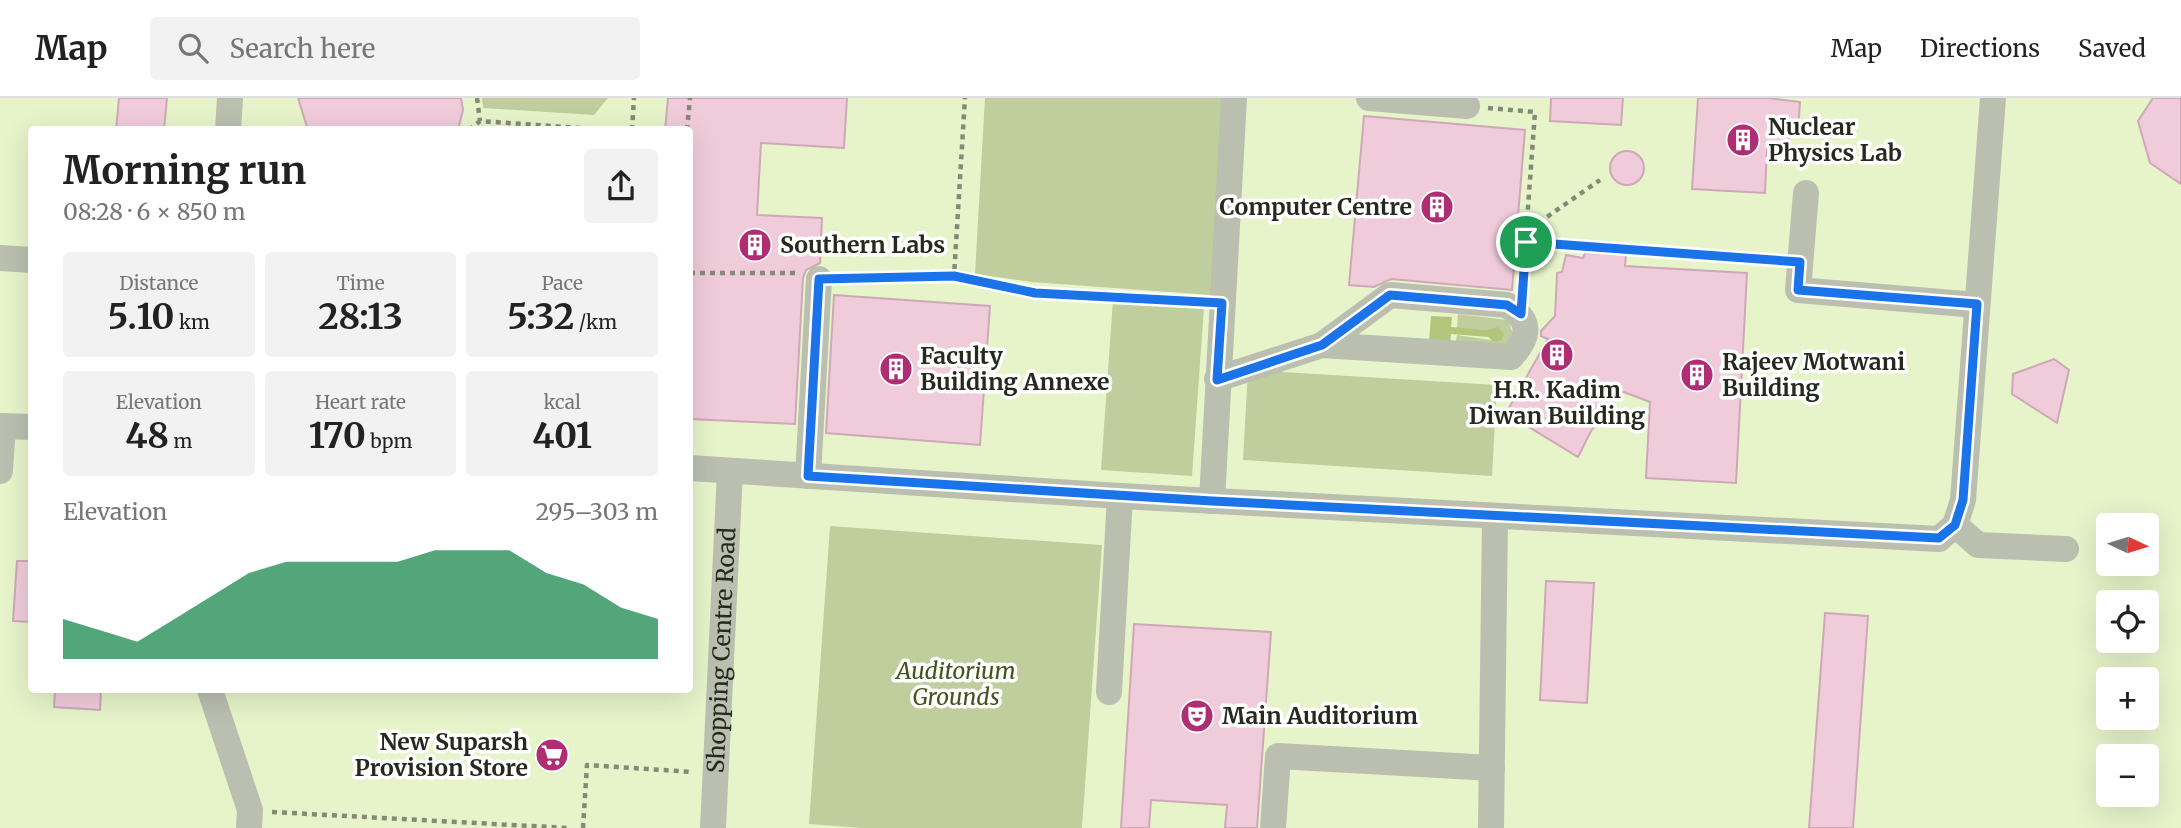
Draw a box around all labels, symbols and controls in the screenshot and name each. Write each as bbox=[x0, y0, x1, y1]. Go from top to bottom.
search box bbox=[150, 17, 640, 80]
text: Map bbox=[35, 28, 108, 69]
icon: search bbox=[174, 29, 212, 67]
text: Search here bbox=[230, 32, 375, 65]
text: Map bbox=[1831, 33, 1882, 64]
text: Directions bbox=[1920, 33, 2040, 64]
text: Saved bbox=[2078, 33, 2146, 64]
place label: Nuclear Physics Lab bbox=[1768, 112, 1902, 167]
building icon: Nuclear Physics Lab bbox=[1724, 121, 1762, 159]
text: Morning run bbox=[63, 147, 306, 194]
button: share bbox=[584, 149, 658, 223]
building icon: Computer Centre bbox=[1418, 188, 1456, 226]
place label: Computer Centre bbox=[1220, 192, 1412, 221]
text: 08:28 · 6 × 850 m bbox=[63, 197, 246, 226]
pin bbox=[1496, 212, 1556, 272]
icon: arrive bbox=[1507, 223, 1545, 261]
building icon: Southern Labs bbox=[736, 226, 774, 264]
place label: Southern Labs bbox=[780, 230, 945, 259]
text: Distance bbox=[119, 271, 199, 295]
text: Time bbox=[336, 271, 385, 295]
text: Pace bbox=[541, 271, 583, 295]
text: 5.10 bbox=[108, 295, 174, 339]
text: 28:13 bbox=[318, 295, 403, 339]
text: 5:32 bbox=[507, 295, 574, 339]
text: km bbox=[174, 310, 210, 334]
text: /km bbox=[574, 310, 617, 334]
building icon: H.R. Kadim Diwan Building bbox=[1538, 336, 1576, 374]
place label: Faculty Building Annexe bbox=[920, 341, 1109, 396]
place label: Rajeev Motwani Building bbox=[1722, 347, 1905, 402]
building icon: Faculty Building Annexe bbox=[877, 350, 915, 388]
building icon: Rajeev Motwani Building bbox=[1678, 356, 1716, 394]
place label: H.R. Kadim Diwan Building bbox=[1469, 375, 1646, 430]
text: Elevation bbox=[116, 390, 202, 414]
text: Heart rate bbox=[315, 390, 406, 414]
text: kcal bbox=[543, 390, 581, 414]
text: 48 bbox=[125, 414, 169, 458]
text: 170 bbox=[309, 414, 366, 458]
text: 401 bbox=[532, 414, 592, 458]
text: m bbox=[169, 429, 192, 453]
text: bpm bbox=[366, 429, 412, 453]
text: Elevation bbox=[63, 497, 167, 526]
text: 295–303 m bbox=[536, 497, 658, 526]
north arrow bbox=[2096, 513, 2160, 576]
map controls bbox=[2096, 513, 2159, 807]
street label: Shopping Centre Road bbox=[701, 526, 741, 774]
button: locate bbox=[2096, 590, 2159, 653]
park label: Auditorium Grounds bbox=[894, 656, 1016, 711]
button: + bbox=[2096, 667, 2159, 730]
theatre icon: Main Auditorium bbox=[1178, 697, 1216, 735]
place label: Main Auditorium bbox=[1222, 701, 1418, 730]
place label: New Suparsh Provision Store bbox=[355, 727, 528, 782]
supermarket icon: New Suparsh Provision Store bbox=[533, 736, 571, 774]
button: − bbox=[2096, 744, 2159, 807]

